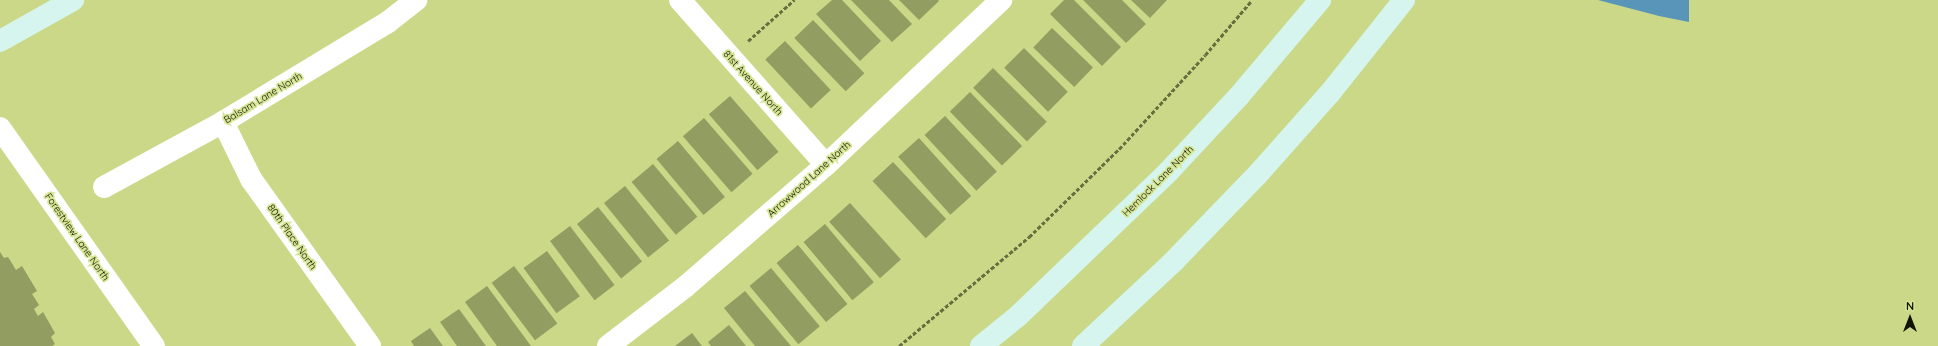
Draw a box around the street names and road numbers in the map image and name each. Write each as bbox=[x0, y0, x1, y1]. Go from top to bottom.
street label: 81st Avenue North bbox=[721, 48, 785, 118]
street label: Balsam Lane North bbox=[222, 70, 304, 126]
street label: Arrowwood Lane North bbox=[765, 139, 853, 219]
street label: Hemlock Lane North bbox=[1120, 143, 1196, 219]
street label: Forestview Lane North bbox=[42, 191, 112, 283]
street label: 80th Place North bbox=[265, 202, 319, 272]

